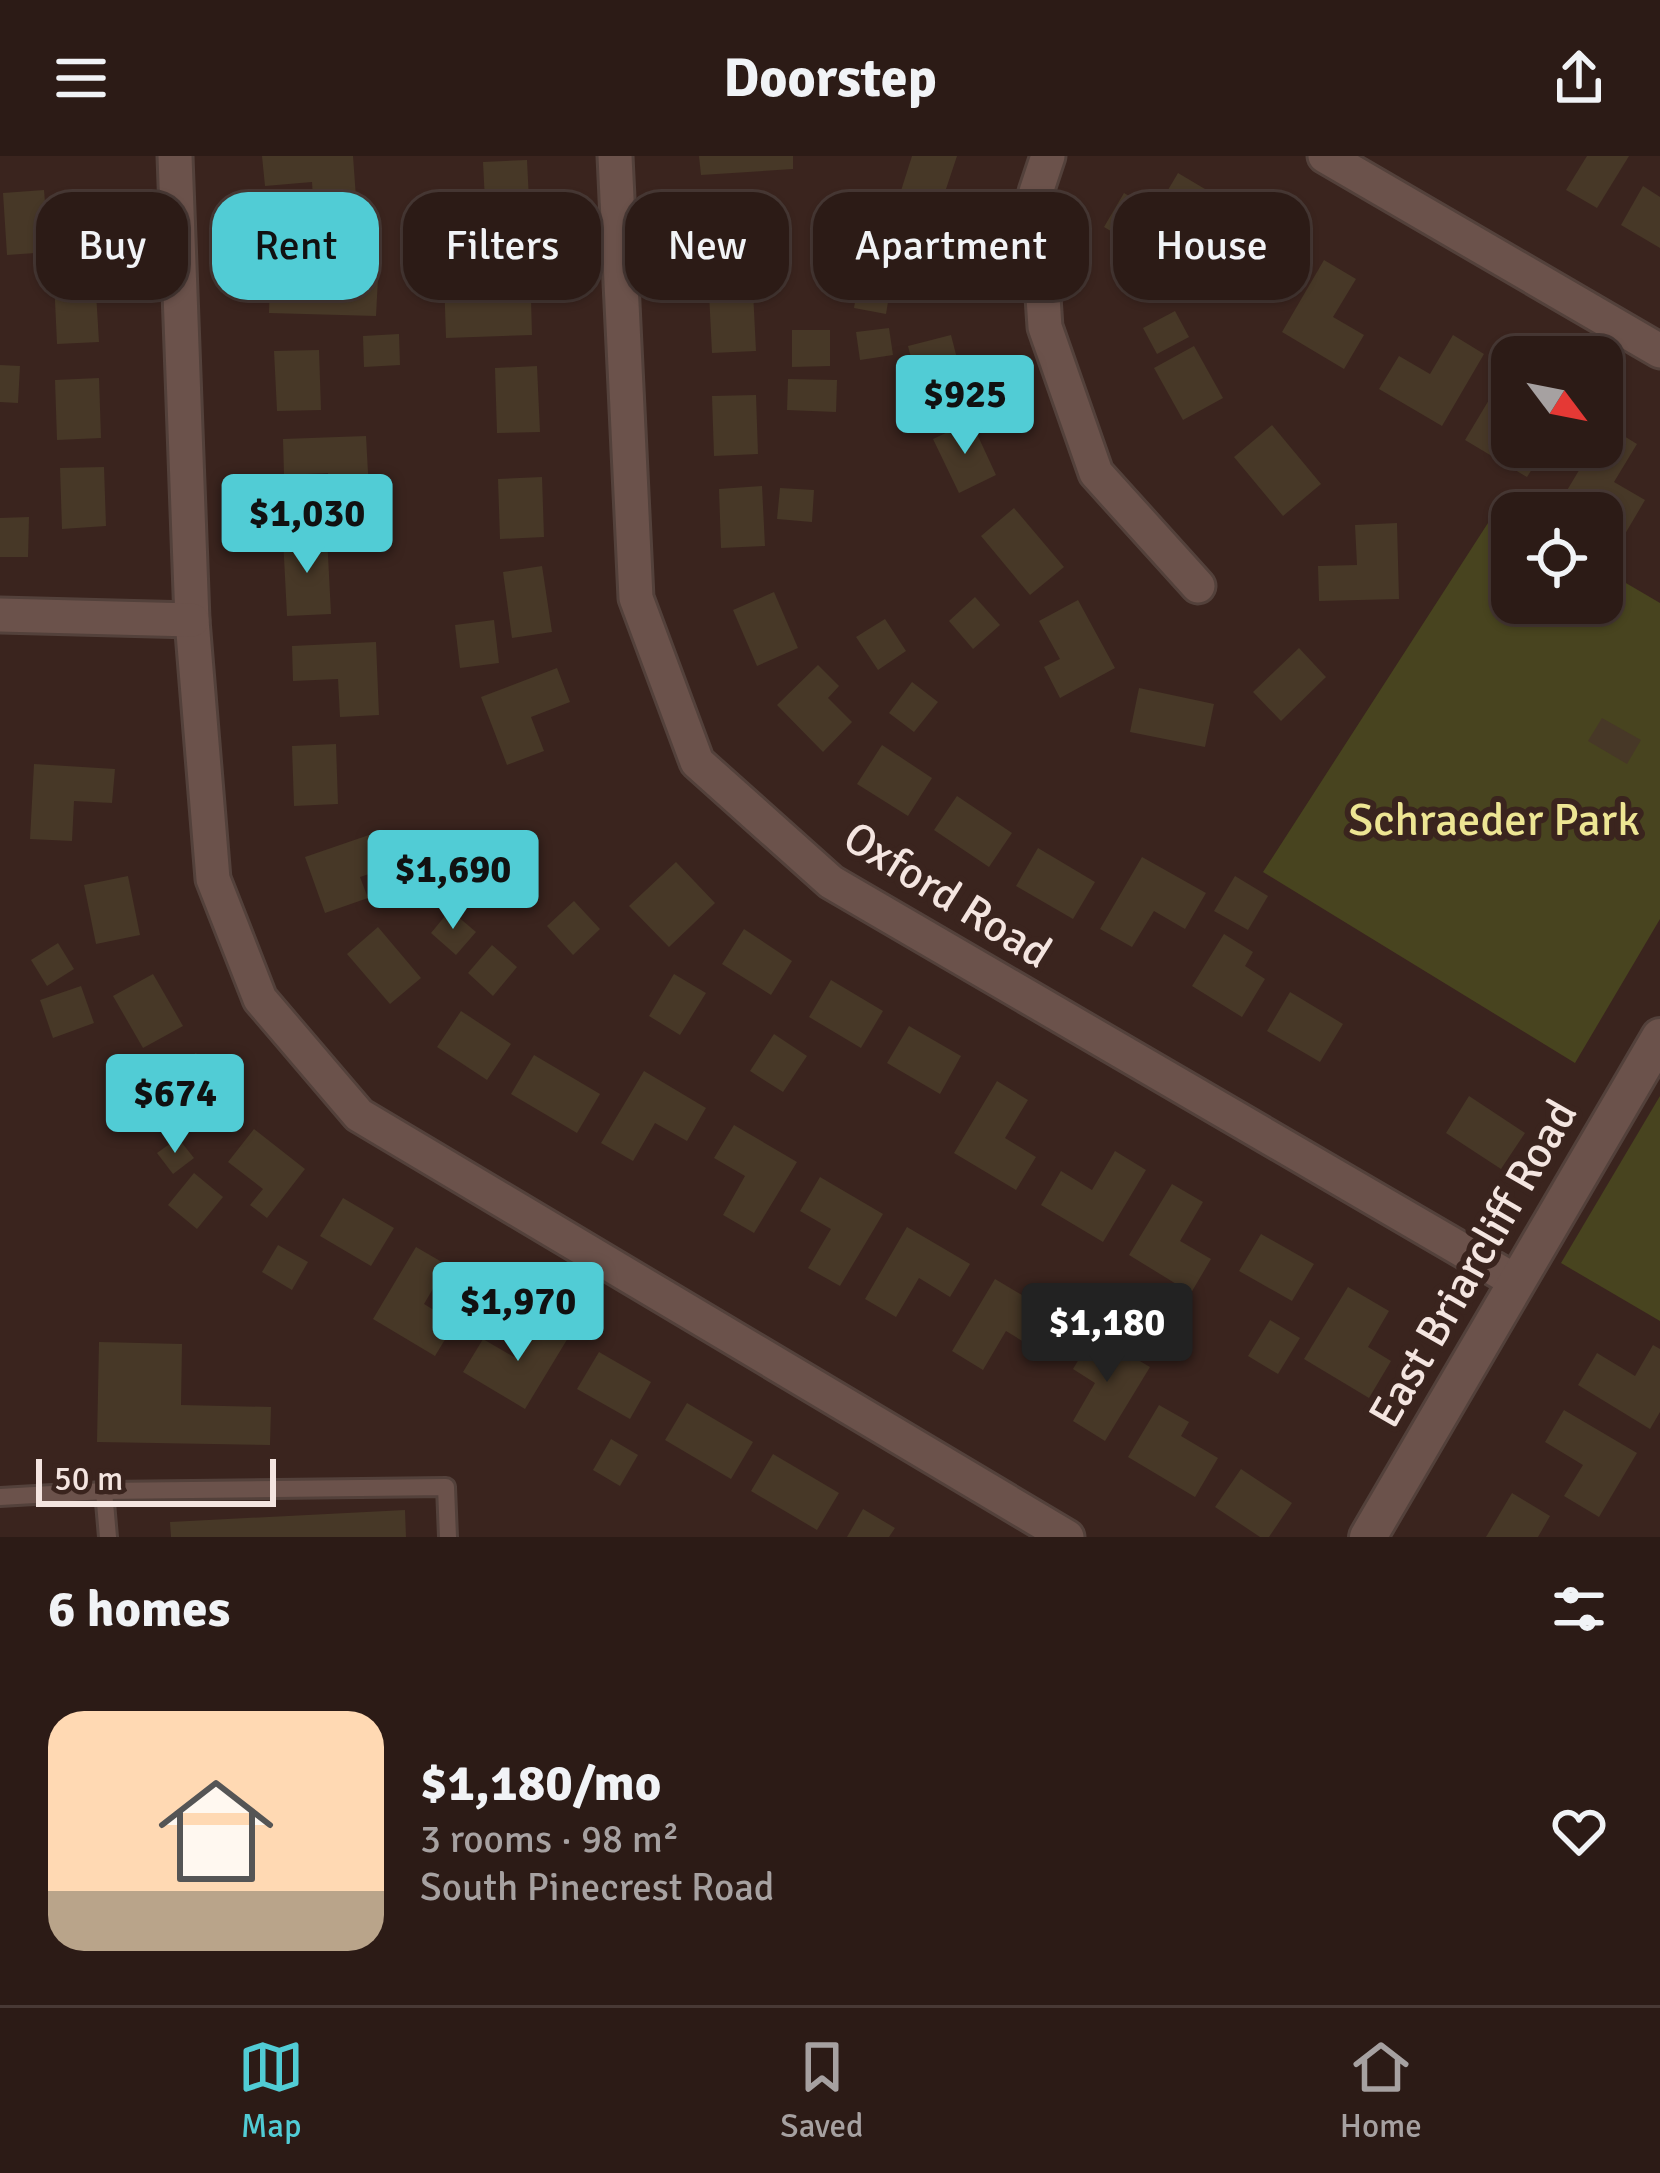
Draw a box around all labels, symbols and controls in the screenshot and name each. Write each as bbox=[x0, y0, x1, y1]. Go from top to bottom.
icon: menu bbox=[48, 45, 114, 111]
text: Doorstep bbox=[723, 45, 937, 112]
icon: share bbox=[1546, 45, 1612, 111]
chip: Buy bbox=[36, 192, 188, 300]
chip: Rent bbox=[212, 192, 379, 300]
chip: Filters bbox=[403, 192, 601, 300]
chip: New bbox=[625, 192, 789, 300]
chip: Apartment bbox=[813, 192, 1089, 300]
chip: House bbox=[1113, 192, 1310, 300]
north arrow bbox=[1491, 336, 1623, 468]
map controls bbox=[1491, 336, 1623, 624]
pin: $925 bbox=[894, 355, 1036, 457]
text: $925 bbox=[923, 370, 1007, 418]
pin: $1,030 bbox=[209, 474, 405, 576]
text: $1,030 bbox=[249, 489, 365, 537]
button: locate bbox=[1491, 492, 1623, 624]
park label: Schraeder Park bbox=[1348, 793, 1640, 848]
street label: Oxford Road bbox=[833, 810, 1061, 981]
pin: $1,690 bbox=[355, 830, 551, 932]
text: $1,690 bbox=[395, 845, 511, 893]
pin: $674 bbox=[104, 1054, 246, 1156]
text: $674 bbox=[133, 1069, 217, 1117]
street label: East Briarcliff Road bbox=[1357, 1090, 1589, 1437]
pin: $1,970 bbox=[420, 1262, 616, 1364]
text: $1,970 bbox=[460, 1277, 576, 1325]
pin: $1,180 bbox=[1009, 1283, 1205, 1385]
text: $1,180 bbox=[1049, 1298, 1165, 1346]
scale bar bbox=[36, 1453, 276, 1506]
text: 50 m bbox=[54, 1459, 123, 1500]
icon: filters bbox=[1546, 1576, 1612, 1642]
text: 6 homes bbox=[48, 1578, 230, 1641]
text: $1,180/mo bbox=[420, 1752, 661, 1815]
icon: home bbox=[144, 1759, 288, 1903]
icon: heart bbox=[1546, 1798, 1612, 1864]
text: 3 rooms · 98 m² bbox=[420, 1815, 679, 1863]
text: South Pinecrest Road bbox=[420, 1863, 775, 1911]
tab: Map bbox=[238, 2034, 304, 2147]
tab: Saved bbox=[780, 2034, 863, 2147]
tab: Home bbox=[1340, 2034, 1422, 2147]

